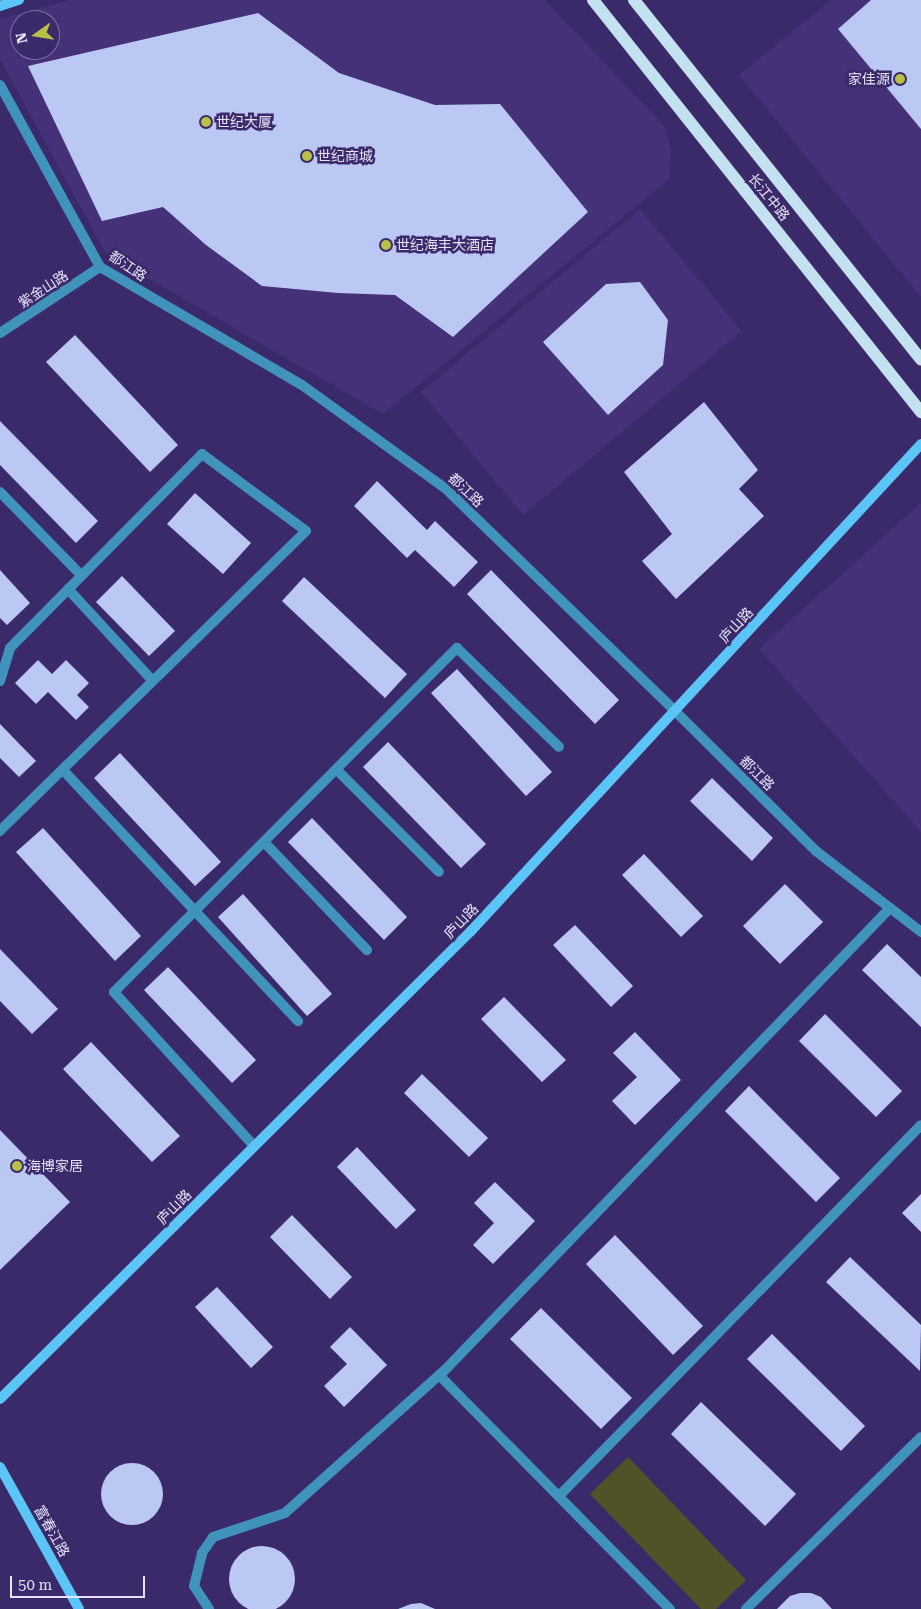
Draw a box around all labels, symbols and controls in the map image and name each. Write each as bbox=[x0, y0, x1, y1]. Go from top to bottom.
north arrow bbox=[10, 10, 60, 60]
text: N bbox=[12, 31, 30, 45]
place label: 家佳源 bbox=[848, 71, 890, 87]
marker: 家佳源 bbox=[894, 73, 906, 85]
place label: 世纪大厦 bbox=[216, 114, 272, 130]
marker: 世纪大厦 bbox=[200, 116, 212, 128]
place label: 世纪商城 bbox=[317, 148, 373, 164]
marker: 世纪商城 bbox=[301, 150, 313, 162]
street label: 长江中路 bbox=[745, 170, 793, 224]
place label: 世纪海丰大酒店 bbox=[396, 237, 494, 253]
marker: 世纪海丰大酒店 bbox=[380, 239, 392, 251]
street label: 都江路 bbox=[106, 247, 150, 285]
street label: 紫金山路 bbox=[15, 267, 71, 311]
street label: 都江路 bbox=[445, 470, 487, 510]
street label: 庐山路 bbox=[716, 604, 756, 646]
street label: 都江路 bbox=[736, 752, 778, 794]
street label: 庐山路 bbox=[440, 900, 482, 942]
place label: 海博家居 bbox=[27, 1158, 83, 1174]
marker: 海博家居 bbox=[11, 1160, 23, 1172]
street label: 庐山路 bbox=[153, 1186, 195, 1228]
street label: 富春江路 bbox=[31, 1502, 73, 1560]
scale bar bbox=[12, 1566, 148, 1598]
text: 50 m bbox=[18, 1576, 52, 1594]

